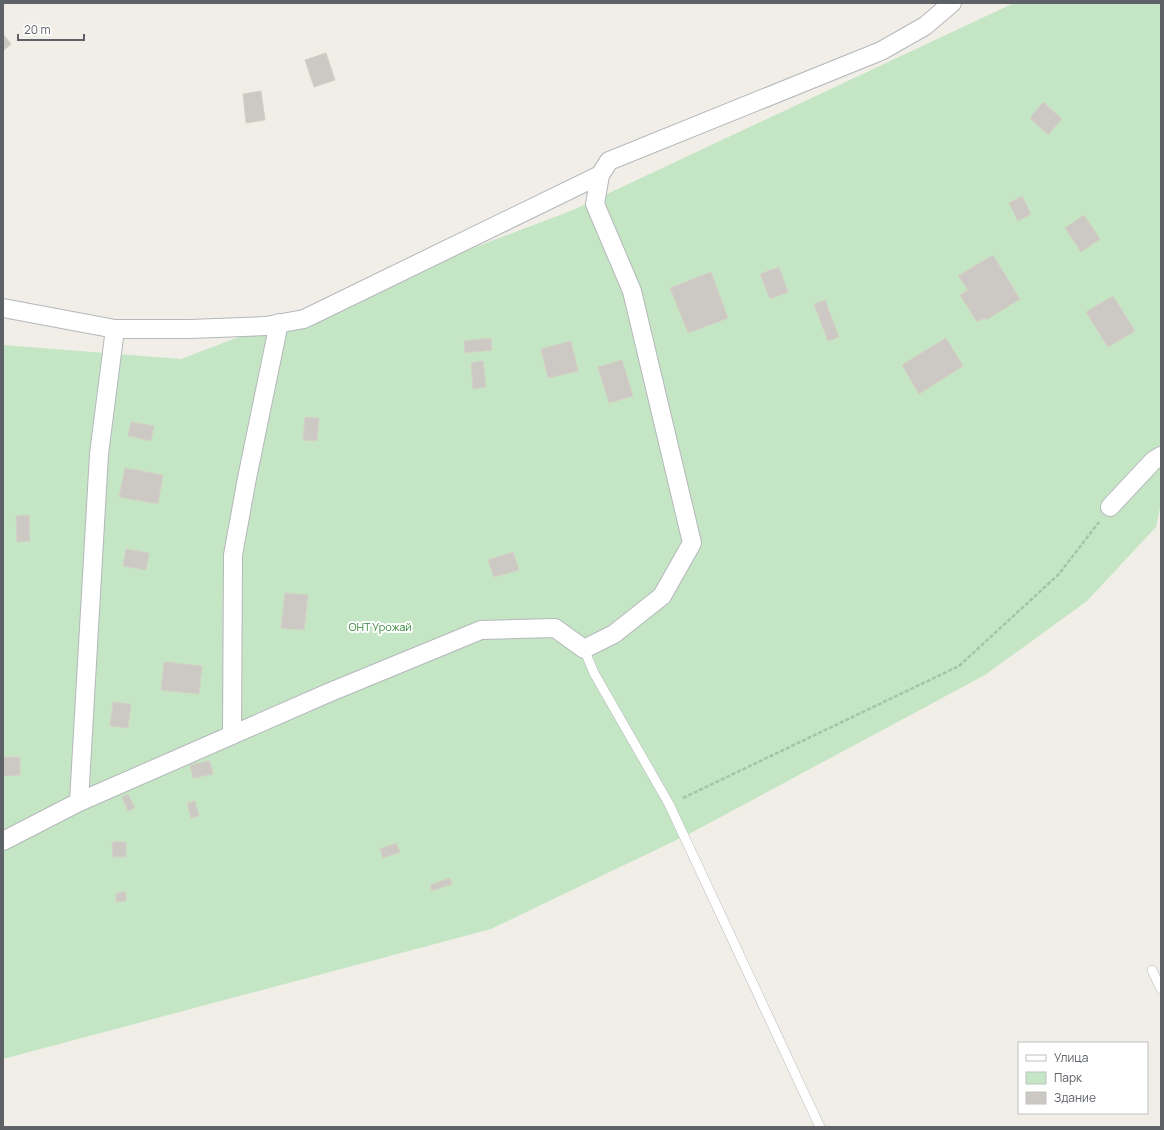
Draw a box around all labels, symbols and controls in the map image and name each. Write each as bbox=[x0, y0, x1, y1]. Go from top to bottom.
scale bar bbox=[18, 16, 84, 42]
text: 20 m bbox=[24, 21, 51, 38]
park label: ОНТ Урожай bbox=[348, 619, 412, 634]
legend bbox=[1018, 1042, 1148, 1114]
text: Улица bbox=[1054, 1049, 1088, 1066]
text: Парк bbox=[1054, 1069, 1083, 1086]
text: Здание bbox=[1054, 1089, 1096, 1106]

